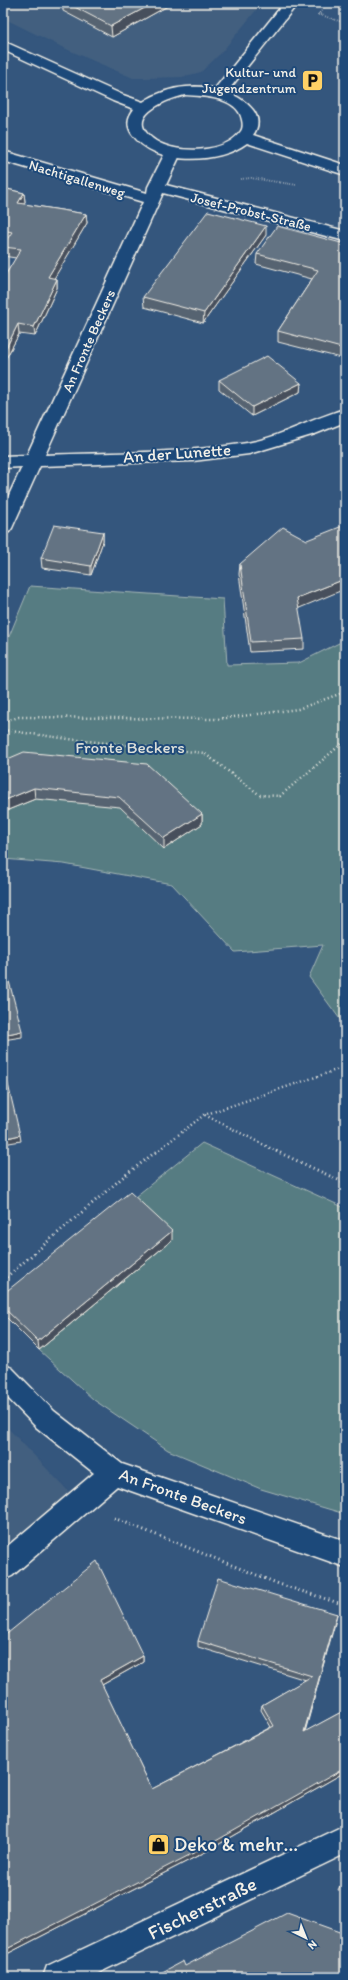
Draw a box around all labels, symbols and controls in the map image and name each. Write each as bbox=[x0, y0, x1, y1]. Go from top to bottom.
place label: Kultur- und Jugendzentrum bbox=[202, 64, 297, 97]
parking icon: Kultur- und Jugendzentrum bbox=[299, 67, 325, 93]
street label: Nachtigallenweg bbox=[27, 156, 128, 202]
street label: Josef-Probst-Straße bbox=[189, 189, 313, 235]
street label: An Fronte Beckers bbox=[59, 287, 119, 395]
street label: An der Lunette bbox=[122, 439, 232, 467]
park label: Fronte Beckers bbox=[75, 737, 185, 757]
street label: An Fronte Beckers bbox=[117, 1464, 249, 1528]
shop icon: Deko & mehr... bbox=[145, 1831, 171, 1857]
place label: Deko & mehr... bbox=[174, 1832, 298, 1856]
street label: Fischerstraße bbox=[144, 1871, 260, 1945]
north arrow bbox=[286, 1918, 326, 1958]
text: N bbox=[305, 1938, 320, 1952]

